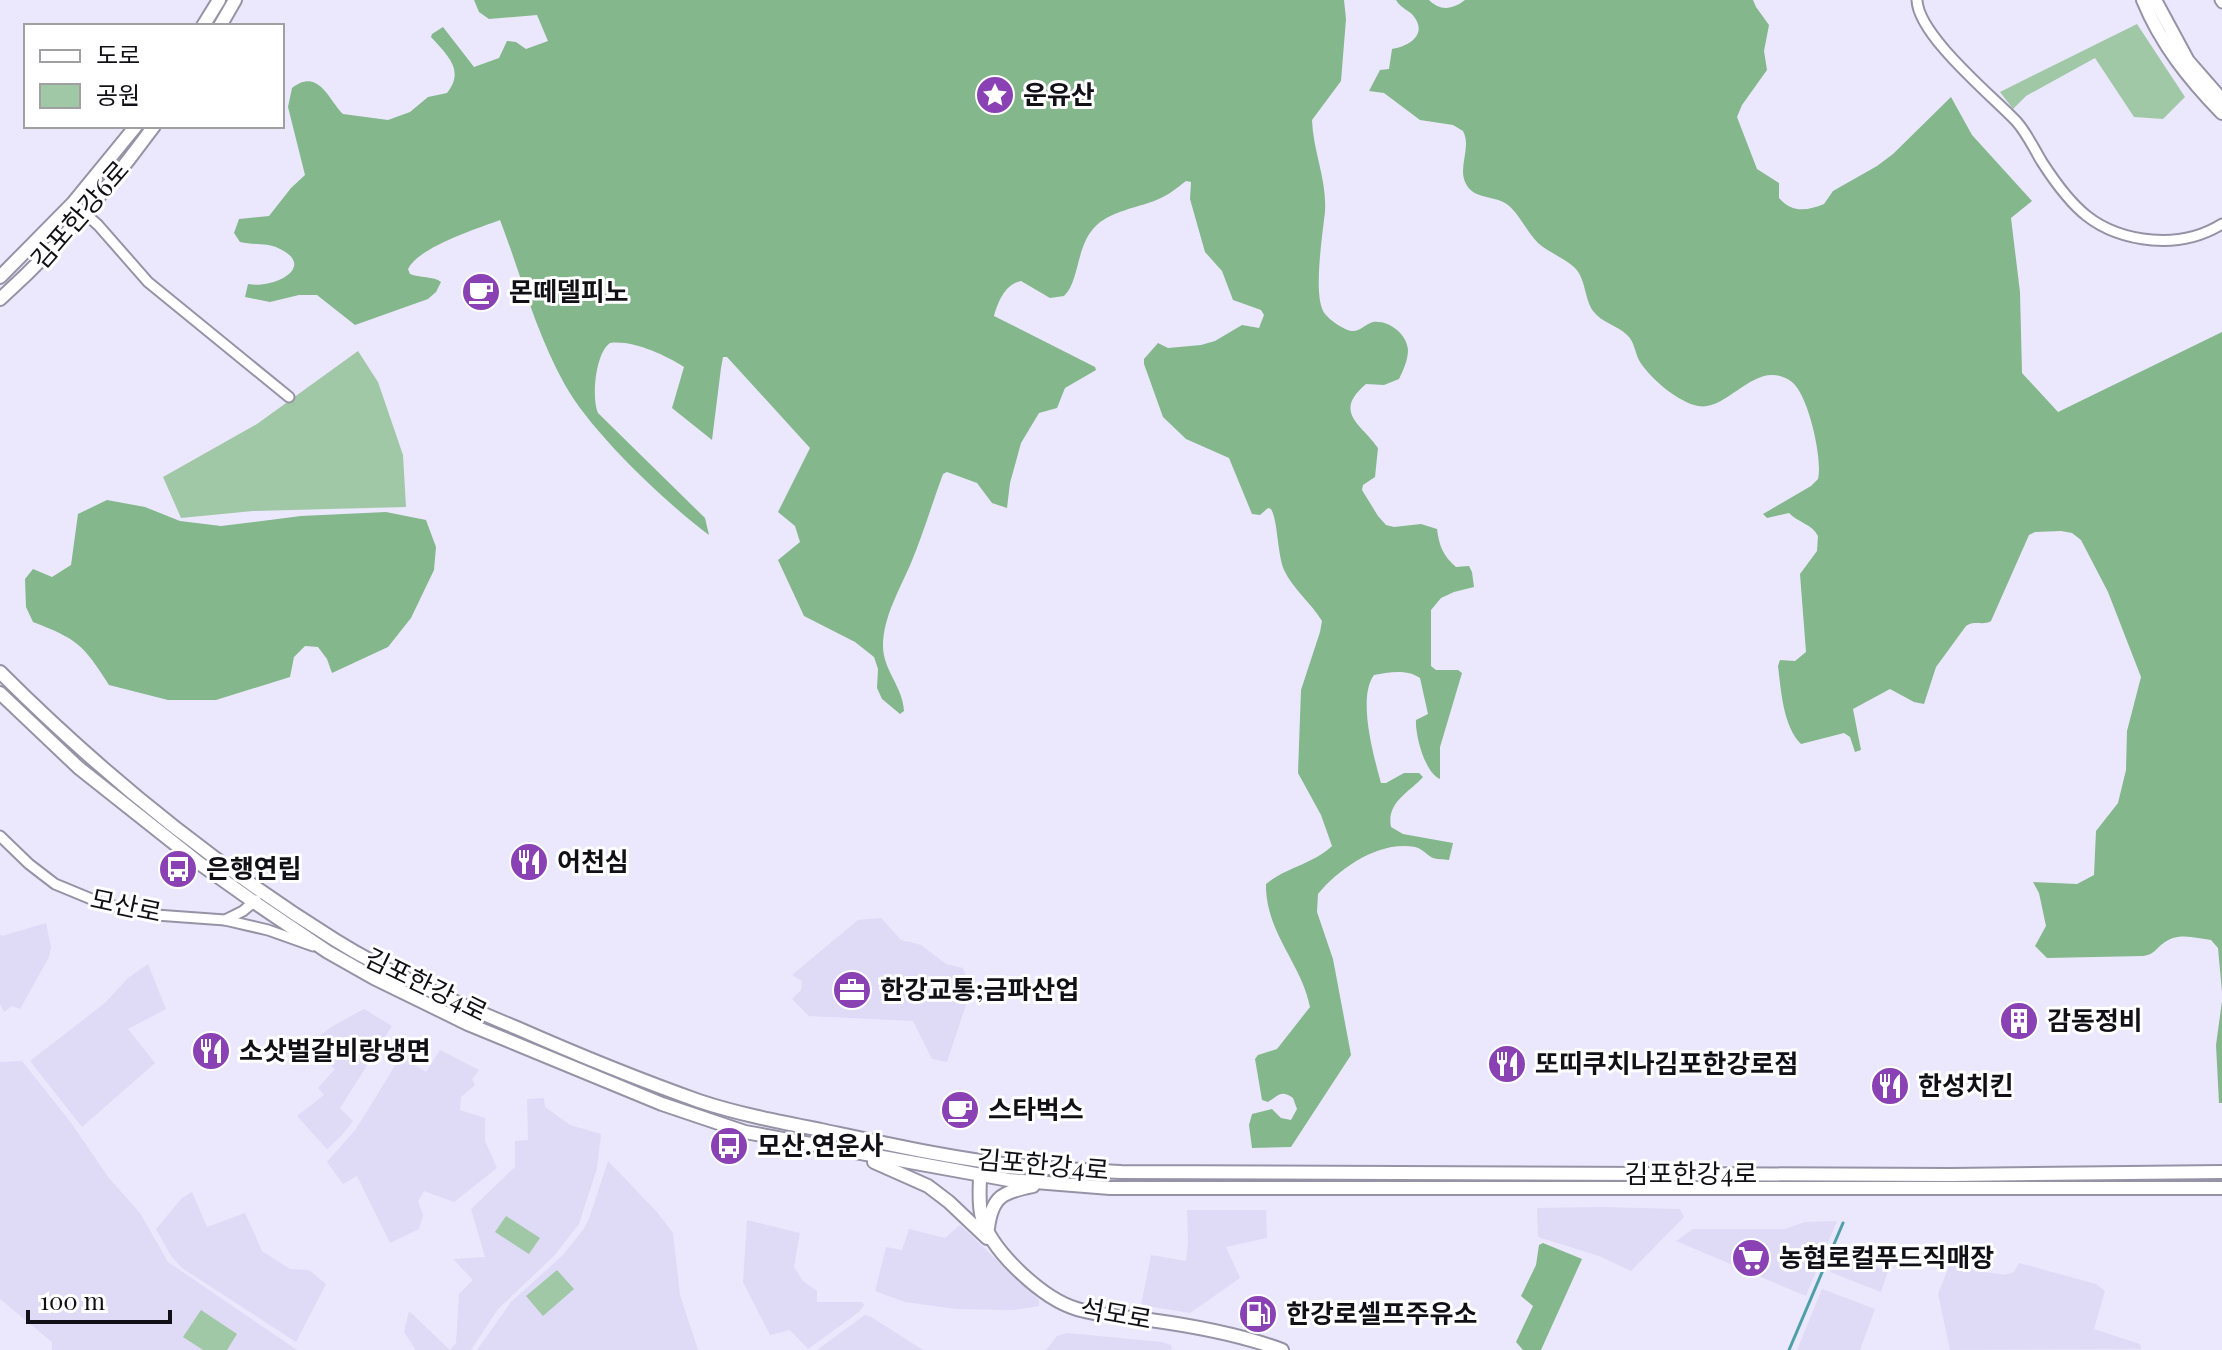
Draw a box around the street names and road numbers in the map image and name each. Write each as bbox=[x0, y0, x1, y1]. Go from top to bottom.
street label: 김포한강6로 bbox=[22, 152, 136, 276]
street label: 모산로 bbox=[88, 880, 165, 929]
street label: 김포한강4로 bbox=[359, 939, 494, 1028]
street label: 김포한강4로 bbox=[976, 1140, 1111, 1187]
street label: 김포한강4로 bbox=[1625, 1155, 1757, 1190]
street label: 석모로 bbox=[1078, 1289, 1155, 1336]

